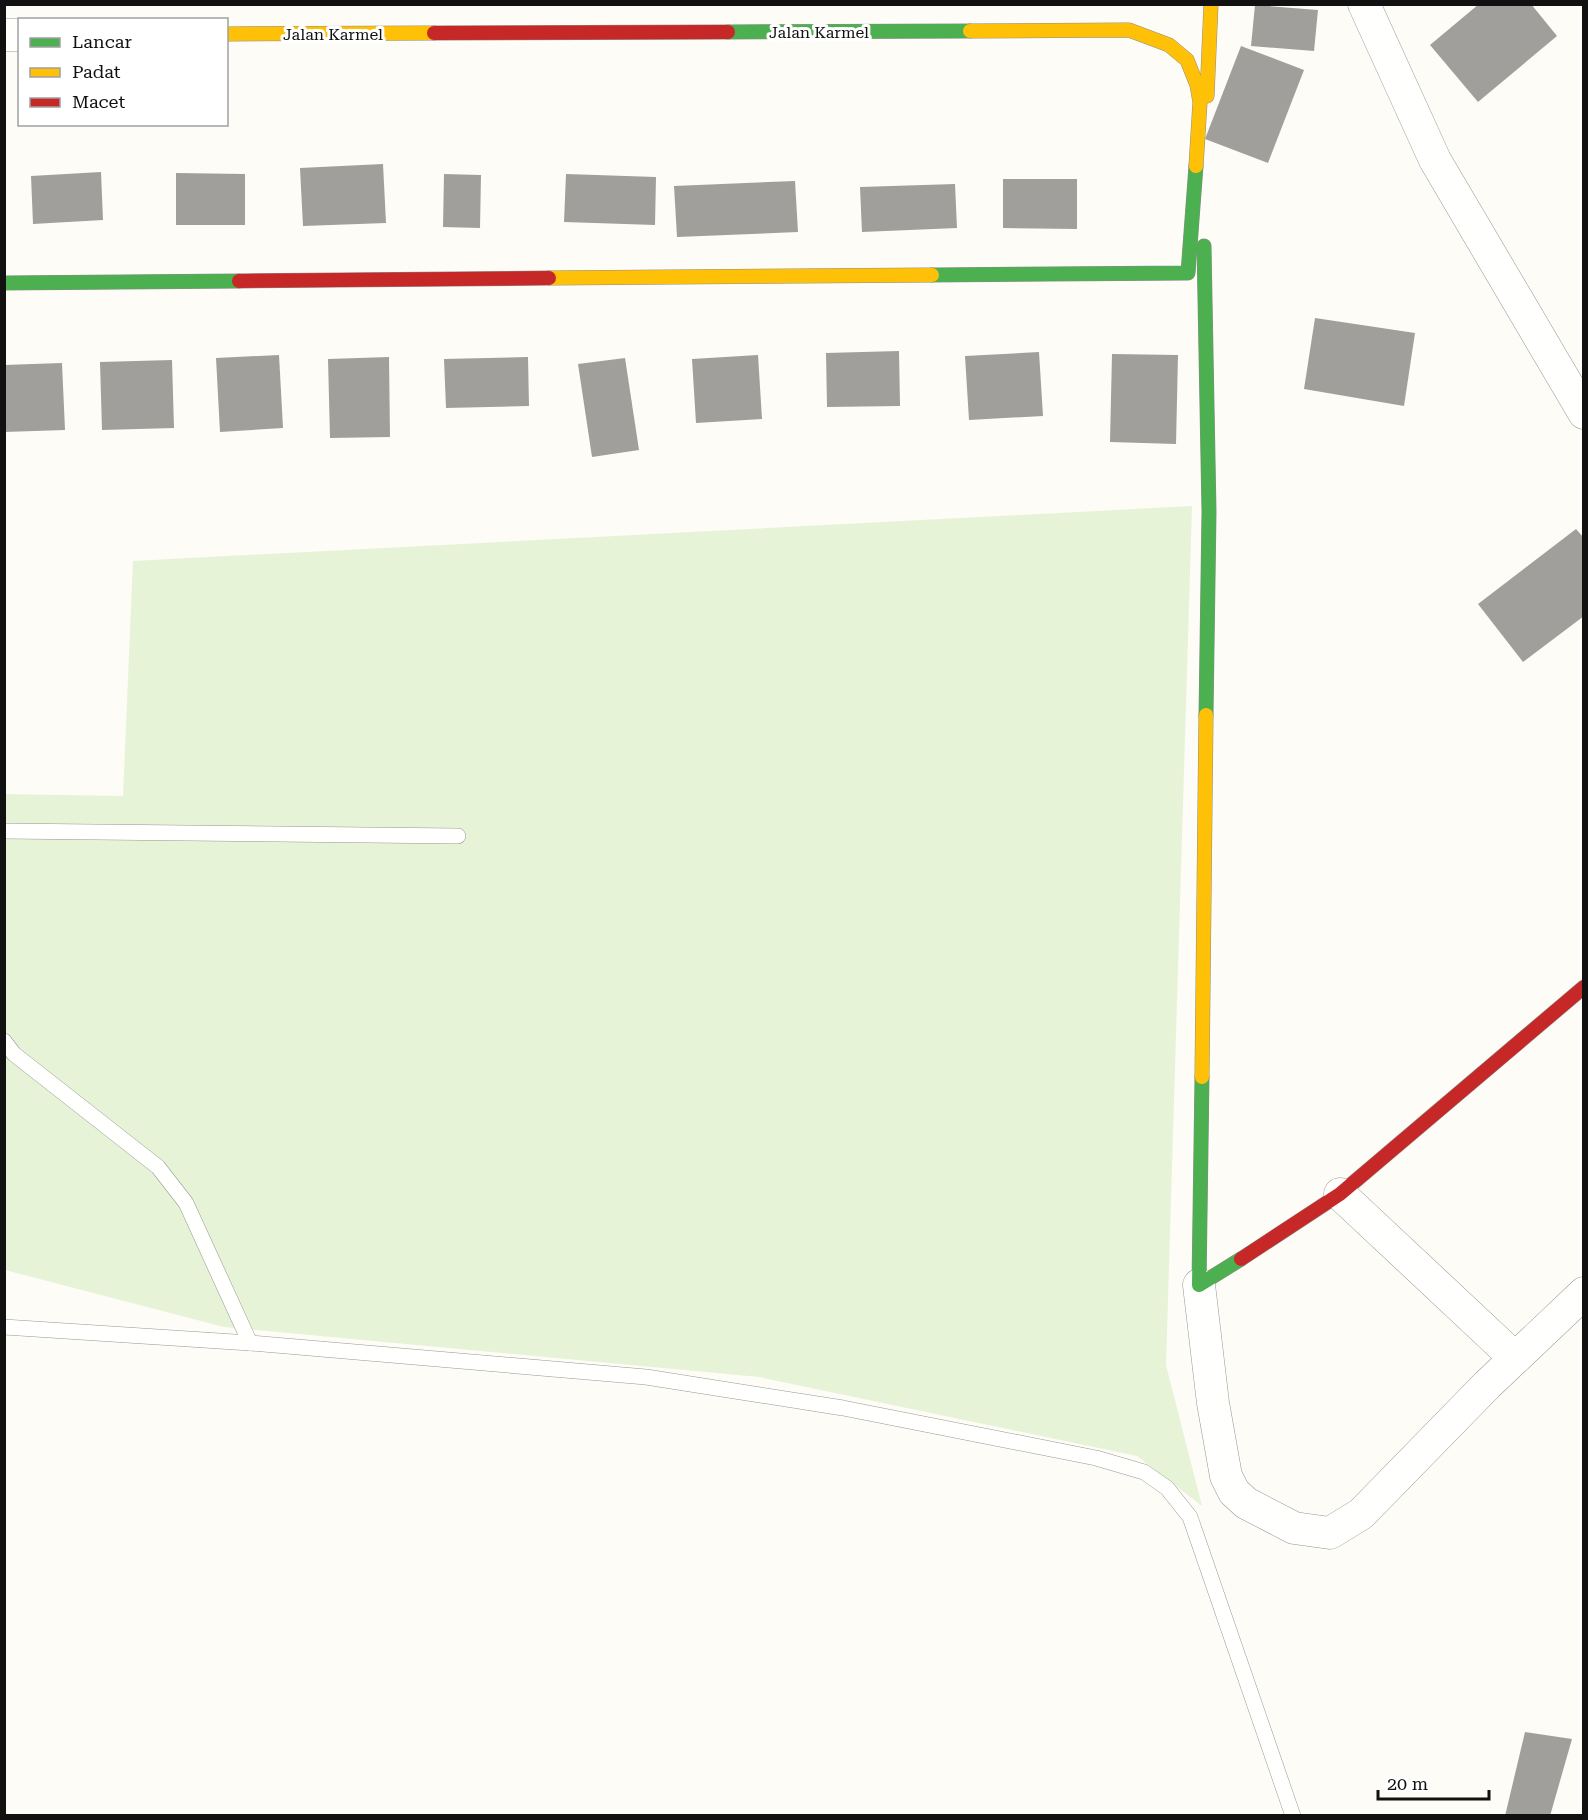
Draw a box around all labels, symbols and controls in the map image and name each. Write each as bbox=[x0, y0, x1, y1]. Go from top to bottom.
legend bbox=[18, 18, 228, 126]
street label: Jalan Karmel bbox=[769, 23, 869, 42]
street label: Jalan Karmel bbox=[283, 25, 383, 44]
text: Lancar bbox=[72, 31, 132, 52]
text: Padat bbox=[72, 61, 121, 82]
text: Macet bbox=[72, 91, 125, 112]
scale bar bbox=[1378, 1763, 1489, 1801]
text: 20 m bbox=[1387, 1773, 1428, 1794]

